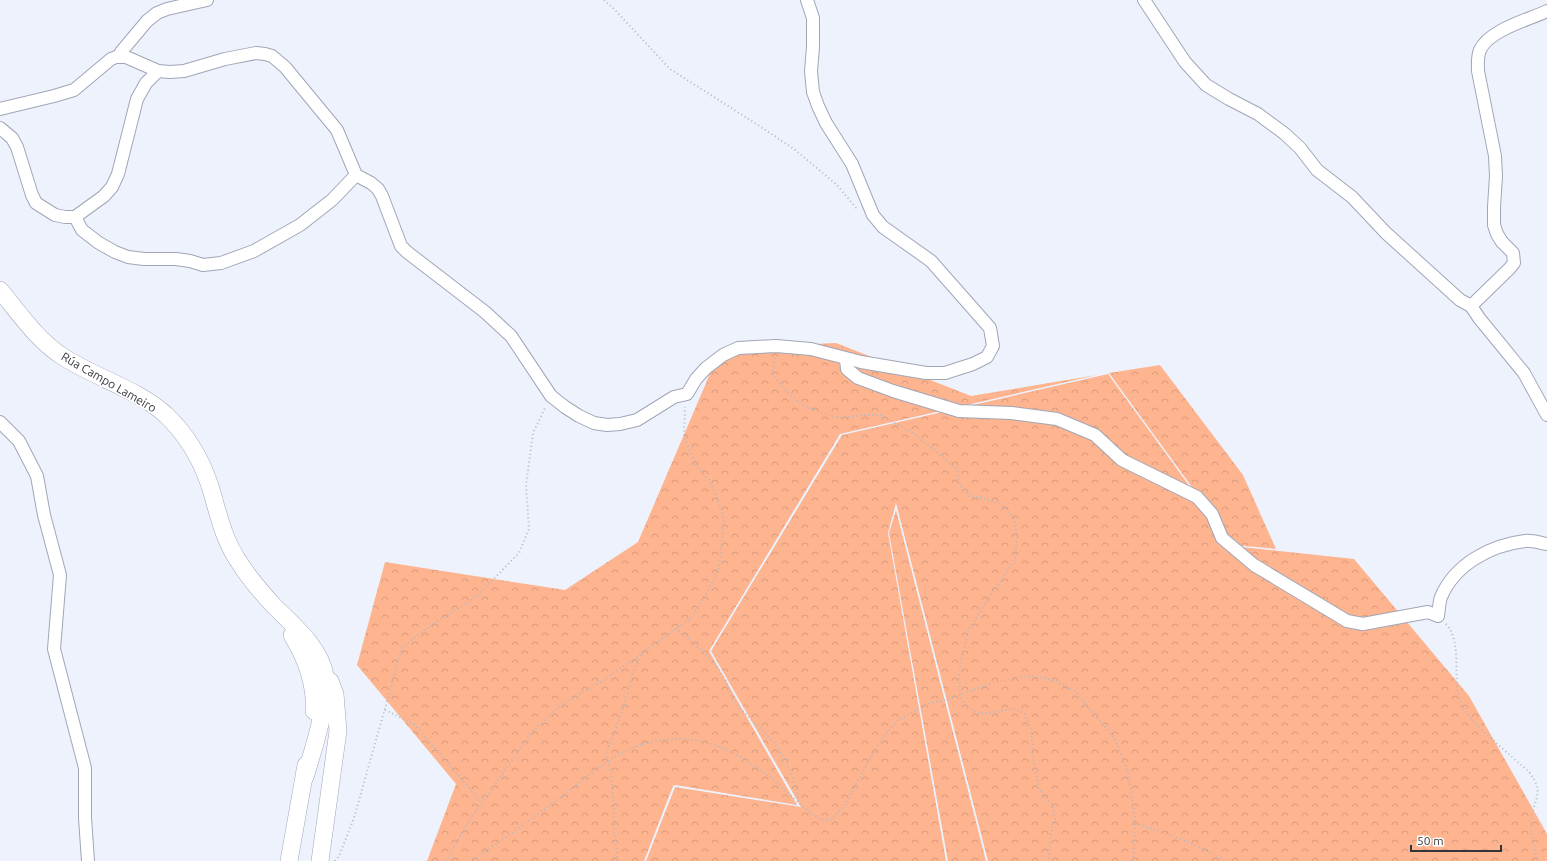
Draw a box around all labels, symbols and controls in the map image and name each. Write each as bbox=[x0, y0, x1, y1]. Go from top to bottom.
street label: Rúa Campo Lameiro bbox=[59, 349, 159, 415]
scale bar bbox=[1411, 827, 1501, 853]
text: 50 m bbox=[1417, 834, 1444, 847]

